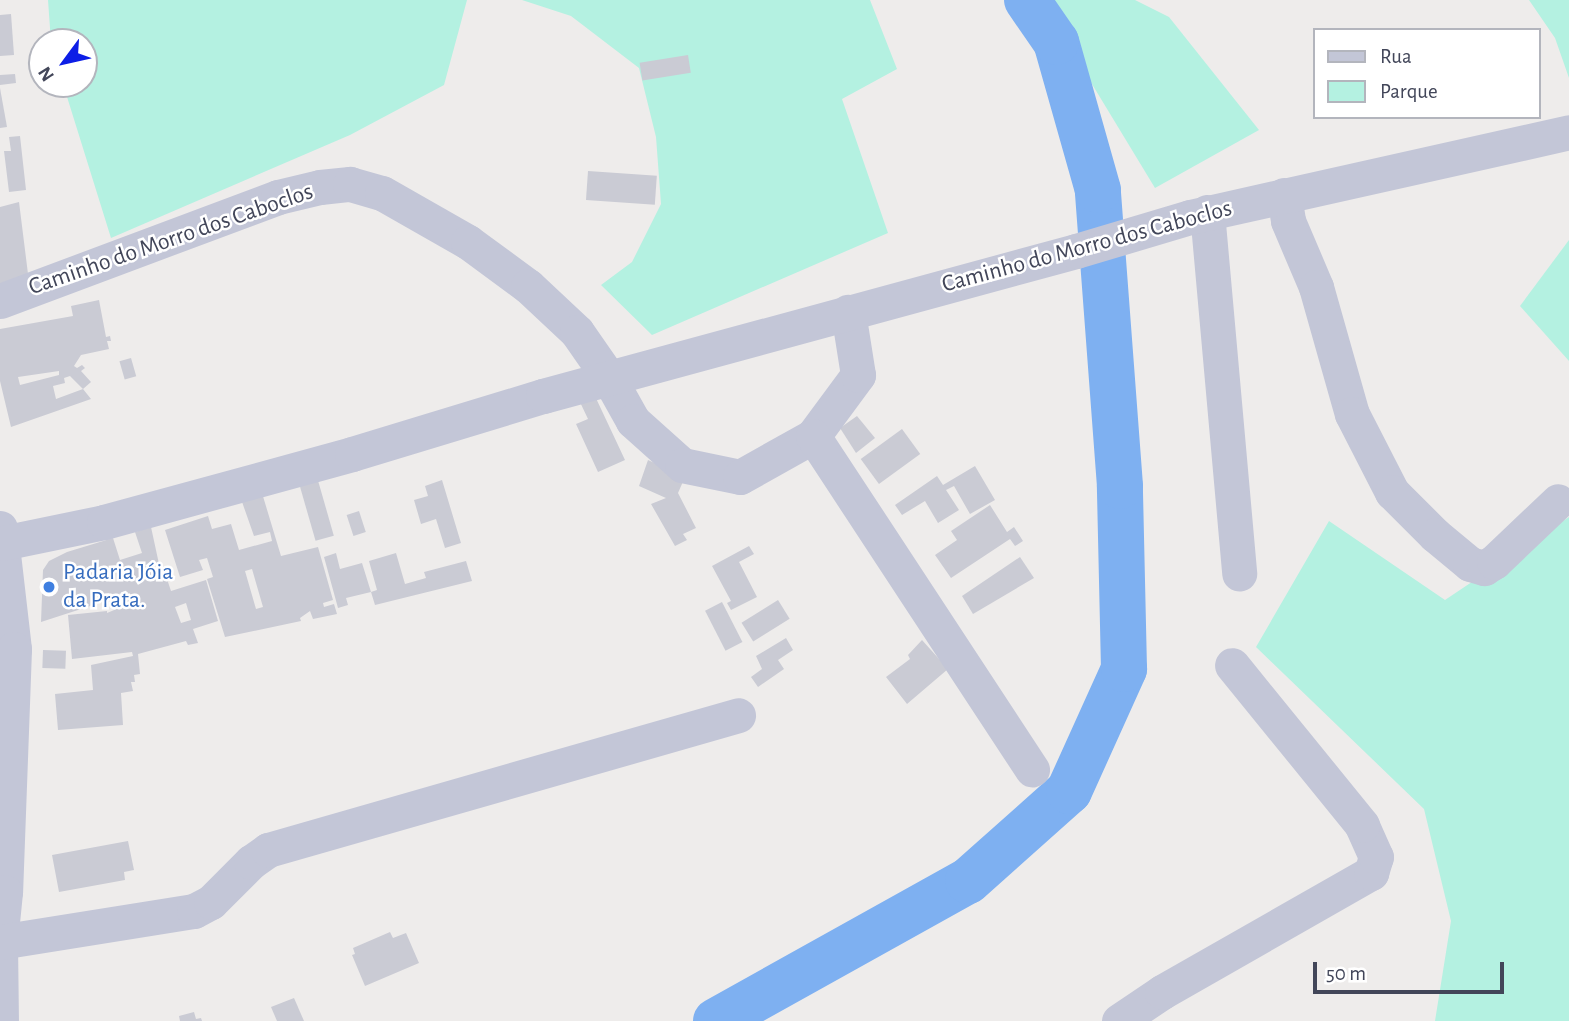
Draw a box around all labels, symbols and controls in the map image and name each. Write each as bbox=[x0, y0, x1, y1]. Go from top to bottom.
north arrow bbox=[28, 28, 98, 98]
legend bbox=[1314, 28, 1541, 119]
text: Rua bbox=[1380, 46, 1412, 67]
text: N bbox=[35, 63, 58, 84]
text: Parque bbox=[1380, 81, 1438, 102]
street label: Caminho do Morro dos Caboclos bbox=[25, 178, 317, 302]
street label: Caminho do Morro dos Caboclos bbox=[939, 194, 1235, 300]
place label: Padaria Jóia da Prata. bbox=[63, 559, 173, 615]
marker: Padaria Jóia da Prata. bbox=[41, 579, 57, 595]
scale bar bbox=[1317, 948, 1508, 992]
text: 50 m bbox=[1326, 963, 1366, 984]

